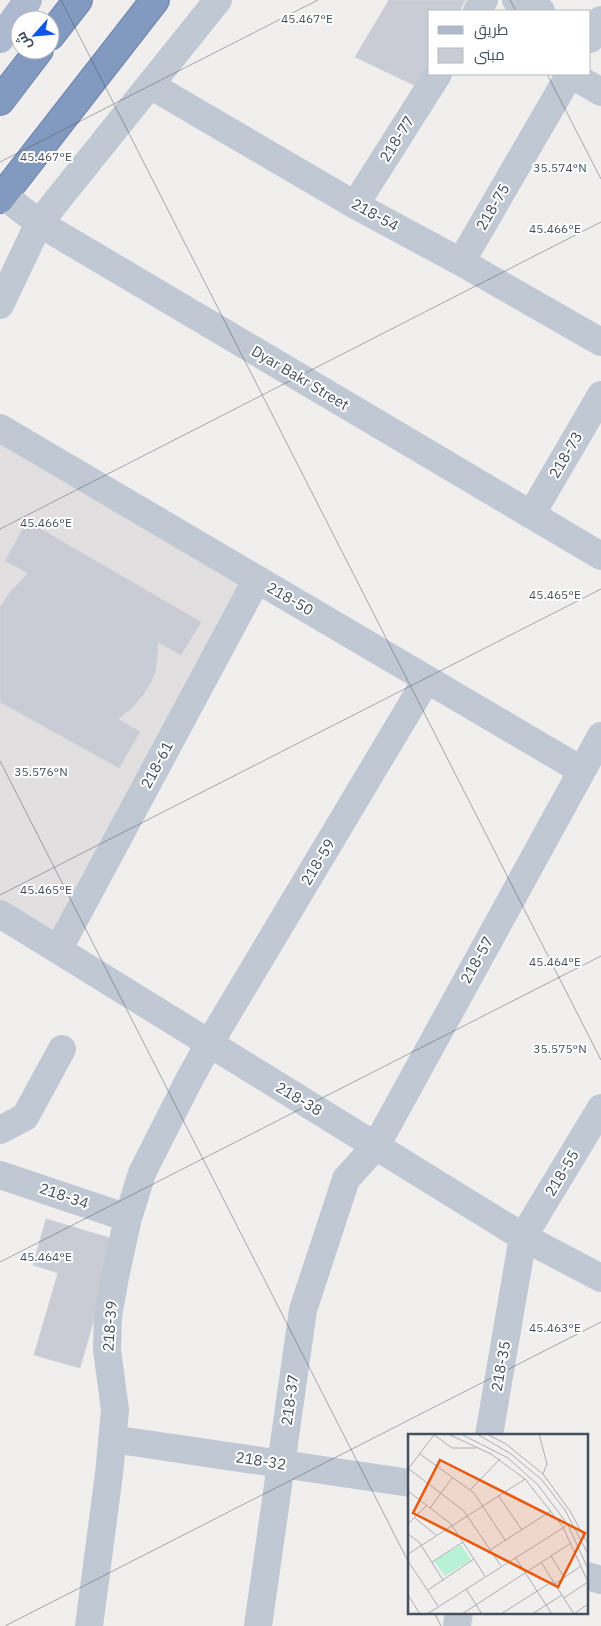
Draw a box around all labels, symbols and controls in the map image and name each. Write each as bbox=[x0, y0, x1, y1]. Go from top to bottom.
north arrow bbox=[10, 10, 60, 60]
legend bbox=[428, 10, 591, 75]
text: 45.467°E bbox=[281, 11, 333, 26]
text: طريق bbox=[474, 20, 508, 40]
text: ش bbox=[11, 29, 36, 53]
text: مبنى bbox=[474, 45, 505, 65]
street label: 218-77 bbox=[375, 112, 418, 165]
text: 45.467°E bbox=[20, 149, 72, 164]
text: 35.574°N bbox=[533, 160, 587, 175]
street label: 218-75 bbox=[472, 180, 514, 234]
street label: 218-54 bbox=[348, 194, 402, 235]
text: 45.466°E bbox=[529, 221, 581, 236]
street label: Dyar Bakr Street bbox=[248, 341, 352, 414]
street label: 218-73 bbox=[545, 428, 587, 482]
text: 45.466°E bbox=[20, 515, 72, 530]
street label: 218-50 bbox=[263, 578, 317, 620]
text: 45.465°E bbox=[529, 587, 581, 602]
street label: 218-61 bbox=[136, 738, 177, 792]
text: 35.576°N bbox=[14, 764, 68, 779]
street label: 218-59 bbox=[296, 835, 339, 888]
text: 45.465°E bbox=[20, 882, 72, 897]
street label: 218-57 bbox=[456, 933, 497, 987]
text: 45.464°E bbox=[529, 954, 581, 969]
text: 35.575°N bbox=[533, 1041, 587, 1056]
street label: 218-38 bbox=[273, 1077, 326, 1120]
street label: 218-55 bbox=[540, 1146, 583, 1199]
street label: 218-34 bbox=[37, 1178, 91, 1213]
text: 45.464°E bbox=[20, 1249, 72, 1264]
street label: 218-39 bbox=[98, 1300, 121, 1352]
text: 45.463°E bbox=[529, 1320, 581, 1335]
street label: 218-35 bbox=[487, 1339, 514, 1393]
street label: 218-37 bbox=[277, 1373, 302, 1427]
inset map bbox=[408, 1434, 588, 1614]
street label: 218-32 bbox=[234, 1447, 288, 1474]

